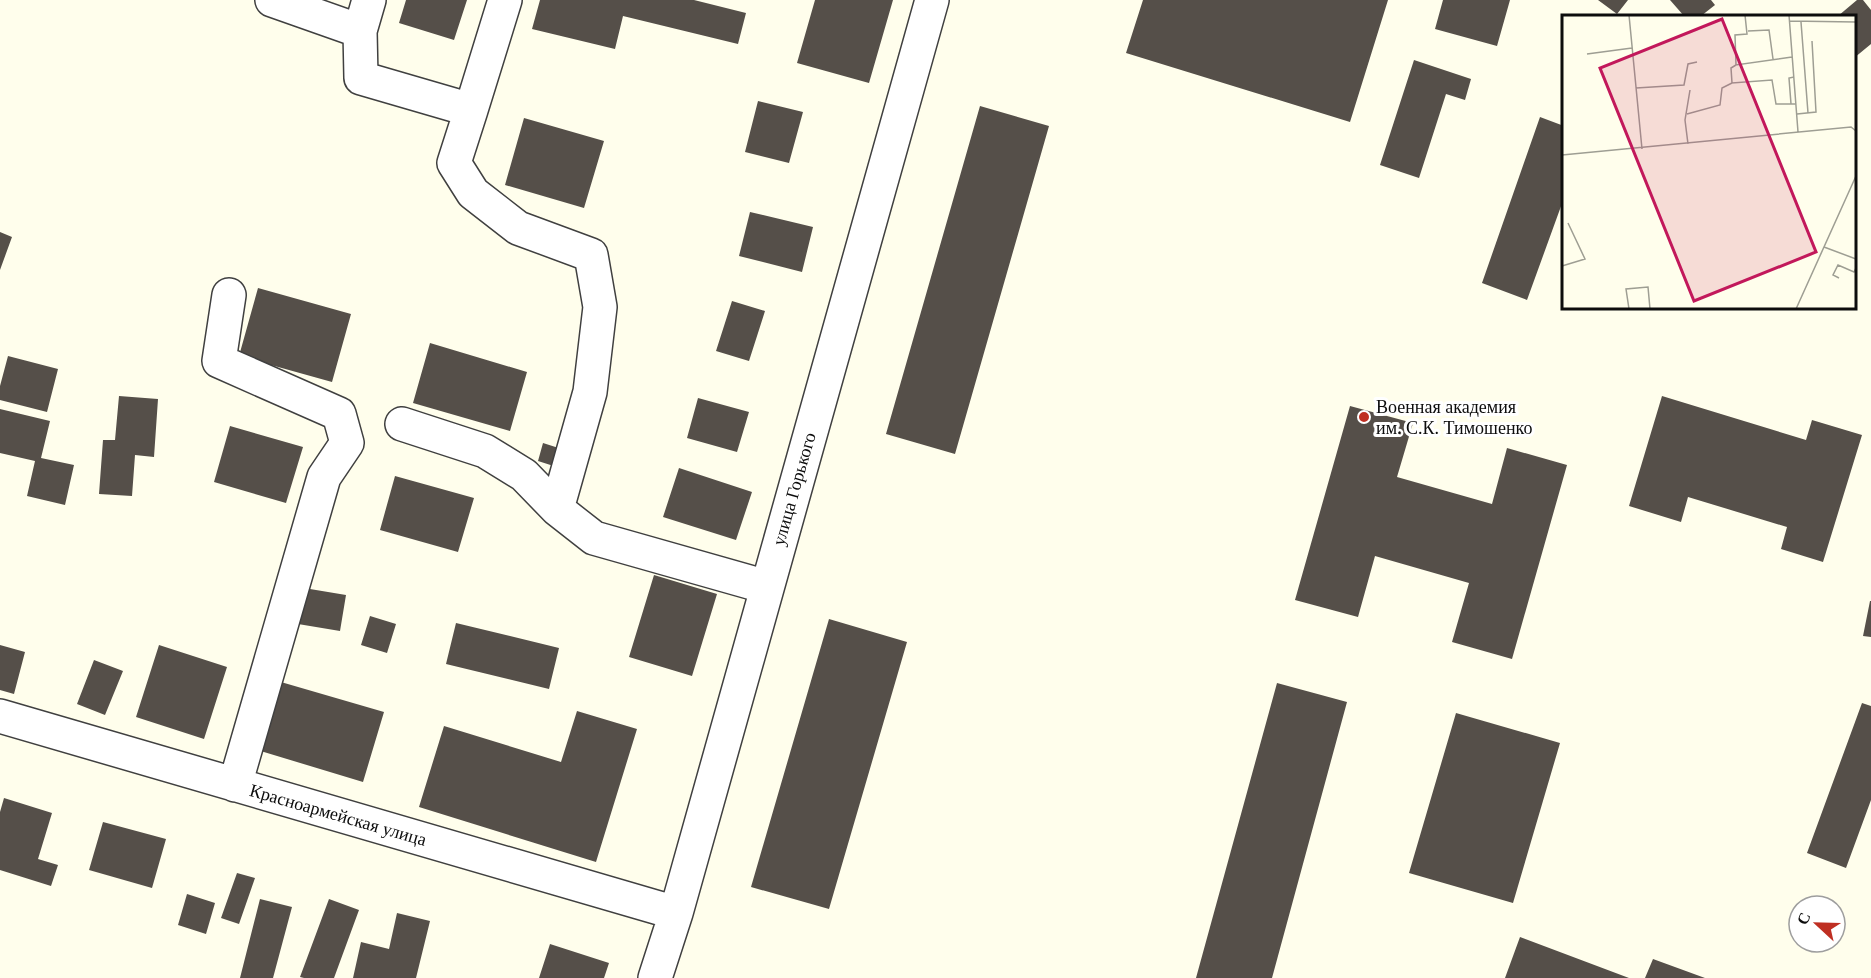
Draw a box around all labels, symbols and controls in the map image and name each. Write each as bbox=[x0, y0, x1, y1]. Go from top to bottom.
inset map bbox=[1562, 15, 1856, 309]
place label: Военная академия им. С.К. Тимошенко bbox=[1376, 397, 1532, 438]
marker: Военная академия им. С.К. Тимошенко bbox=[1357, 410, 1371, 424]
street label: улица Горького bbox=[768, 430, 820, 548]
street label: Красноармейская улица bbox=[247, 780, 429, 850]
north arrow bbox=[1787, 894, 1847, 954]
text: С bbox=[1794, 910, 1814, 927]

